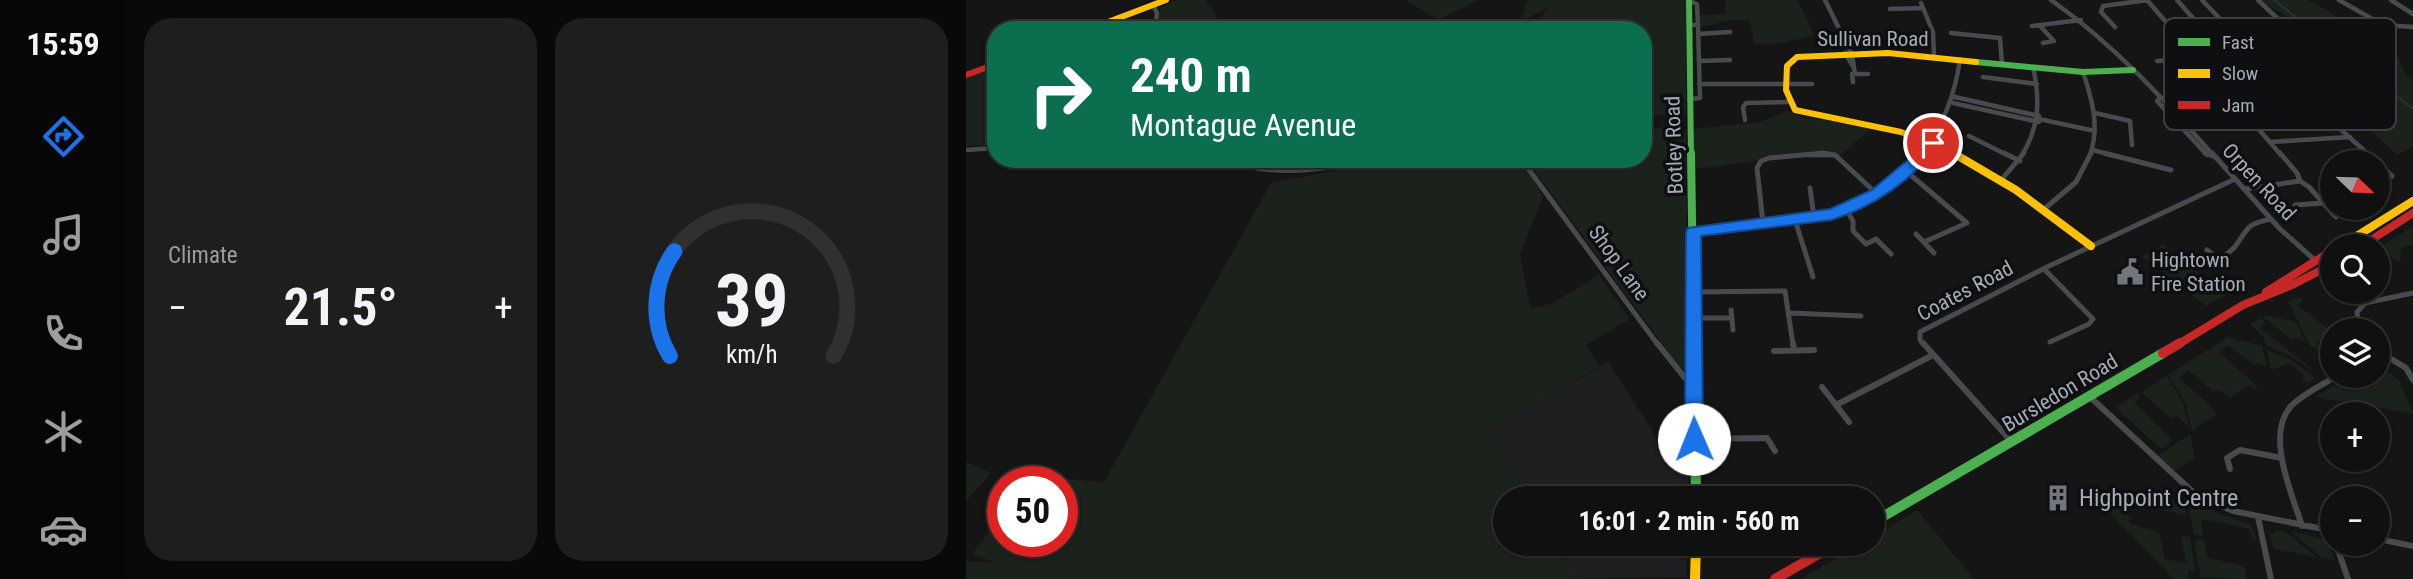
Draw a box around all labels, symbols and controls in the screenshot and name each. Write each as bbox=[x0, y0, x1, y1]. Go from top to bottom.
legend bbox=[2164, 18, 2396, 130]
text: 15:59 bbox=[26, 25, 100, 63]
street label: Sullivan Road bbox=[1817, 27, 1929, 51]
text: Fast bbox=[2222, 31, 2254, 54]
text: 240 m bbox=[1130, 47, 1252, 104]
icon: right bbox=[1015, 49, 1106, 140]
text: Slow bbox=[2222, 62, 2258, 85]
text: Jam bbox=[2222, 94, 2255, 117]
street label: Botley Road bbox=[1660, 95, 1688, 195]
text: Montague Avenue bbox=[1130, 106, 1356, 144]
icon: directions bbox=[39, 112, 88, 161]
pin bbox=[1903, 113, 1963, 173]
icon: arrive bbox=[1914, 124, 1952, 162]
street label: Orpen Road bbox=[2217, 139, 2301, 225]
north arrow bbox=[2320, 150, 2390, 220]
map controls bbox=[2320, 150, 2390, 556]
icon: music bbox=[39, 210, 88, 259]
street label: Shop Lane bbox=[1584, 221, 1654, 305]
button: search bbox=[2320, 234, 2390, 304]
text: Climate bbox=[168, 242, 238, 269]
place label: Hightown Fire Station bbox=[2151, 248, 2246, 296]
street label: Coates Road bbox=[1913, 256, 2017, 326]
public building icon: Hightown Fire Station bbox=[2115, 257, 2145, 287]
text: 39 bbox=[715, 258, 788, 344]
text: 21.5° bbox=[283, 277, 398, 338]
text: − bbox=[168, 286, 187, 330]
text: + bbox=[494, 286, 513, 330]
icon: phone bbox=[39, 309, 88, 358]
button: layers bbox=[2320, 318, 2390, 388]
text: km/h bbox=[726, 339, 777, 368]
street label: Bursledon Road bbox=[1998, 349, 2122, 437]
position arrow bbox=[1657, 402, 1731, 476]
button: + bbox=[2320, 402, 2390, 472]
icon: climate bbox=[39, 407, 88, 456]
speed limit sign: 50 bbox=[987, 466, 1078, 557]
building icon: Highpoint Centre bbox=[2043, 483, 2073, 513]
place label: Highpoint Centre bbox=[2079, 484, 2238, 512]
button: − bbox=[2320, 486, 2390, 556]
icon: car bbox=[39, 505, 88, 554]
text: 16:01 · 2 min · 560 m bbox=[1579, 506, 1799, 536]

